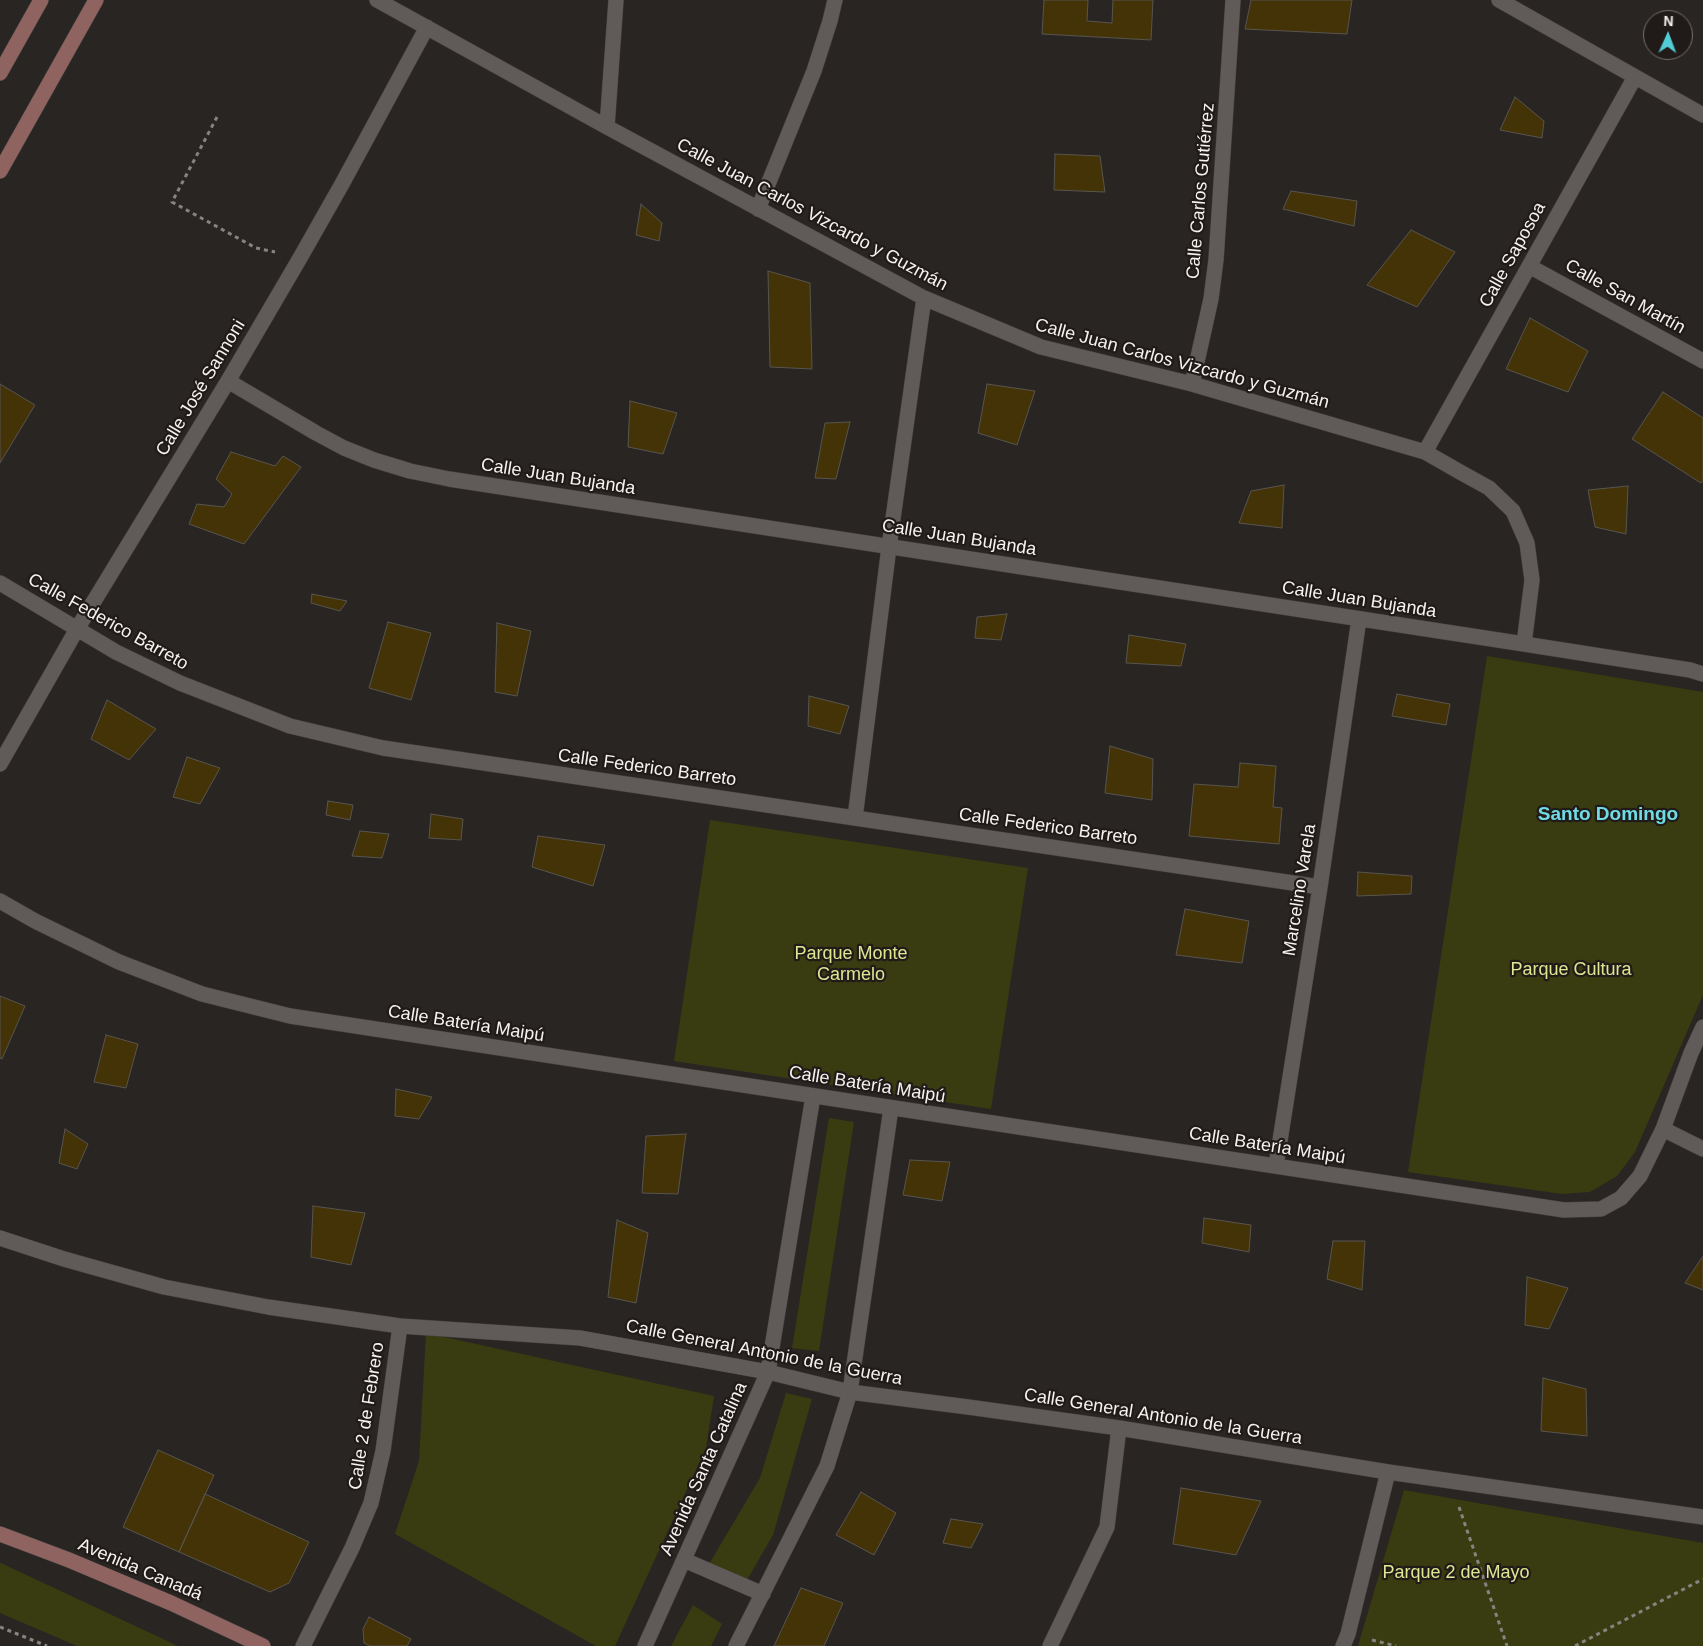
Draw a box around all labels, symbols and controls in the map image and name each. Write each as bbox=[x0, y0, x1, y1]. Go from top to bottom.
north arrow bbox=[1643, 10, 1693, 60]
text: N bbox=[1663, 13, 1674, 29]
street label: Calle Carlos Gutiérrez bbox=[1183, 102, 1219, 280]
street label: Calle Juan Carlos Vizcardo y Guzmán bbox=[673, 134, 951, 296]
street label: Calle Saposoa bbox=[1475, 199, 1551, 311]
street label: Calle San Martín bbox=[1561, 255, 1689, 339]
street label: Calle Juan Carlos Vizcardo y Guzmán bbox=[1032, 314, 1332, 414]
street label: Calle José Sannoni bbox=[152, 316, 250, 460]
street label: Calle Juan Bujanda bbox=[479, 454, 637, 500]
street label: Calle Juan Bujanda bbox=[880, 515, 1038, 561]
street label: Calle Federico Barreto bbox=[24, 569, 192, 675]
street label: Calle Juan Bujanda bbox=[1280, 577, 1438, 623]
street label: Calle Federico Barreto bbox=[556, 745, 738, 791]
street label: Calle Federico Barreto bbox=[957, 804, 1139, 850]
district label: Santo Domingo bbox=[1538, 804, 1678, 826]
street label: Marcelino Varela bbox=[1279, 822, 1321, 958]
park label: Parque Monte Carmelo bbox=[794, 943, 908, 986]
park label: Parque Cultura bbox=[1510, 959, 1632, 981]
street label: Calle Batería Maipú bbox=[386, 1001, 546, 1047]
street label: Calle Batería Maipú bbox=[787, 1062, 947, 1108]
street label: Calle Batería Maipú bbox=[1187, 1123, 1347, 1169]
street label: Calle General Antonio de la Guerra bbox=[624, 1316, 904, 1390]
street label: Calle 2 de Febrero bbox=[345, 1341, 389, 1491]
street label: Avenida Santa Catalina bbox=[656, 1379, 752, 1559]
street label: Calle General Antonio de la Guerra bbox=[1022, 1384, 1304, 1450]
street label: Avenida Canadá bbox=[75, 1534, 205, 1606]
park label: Parque 2 de Mayo bbox=[1382, 1562, 1530, 1584]

